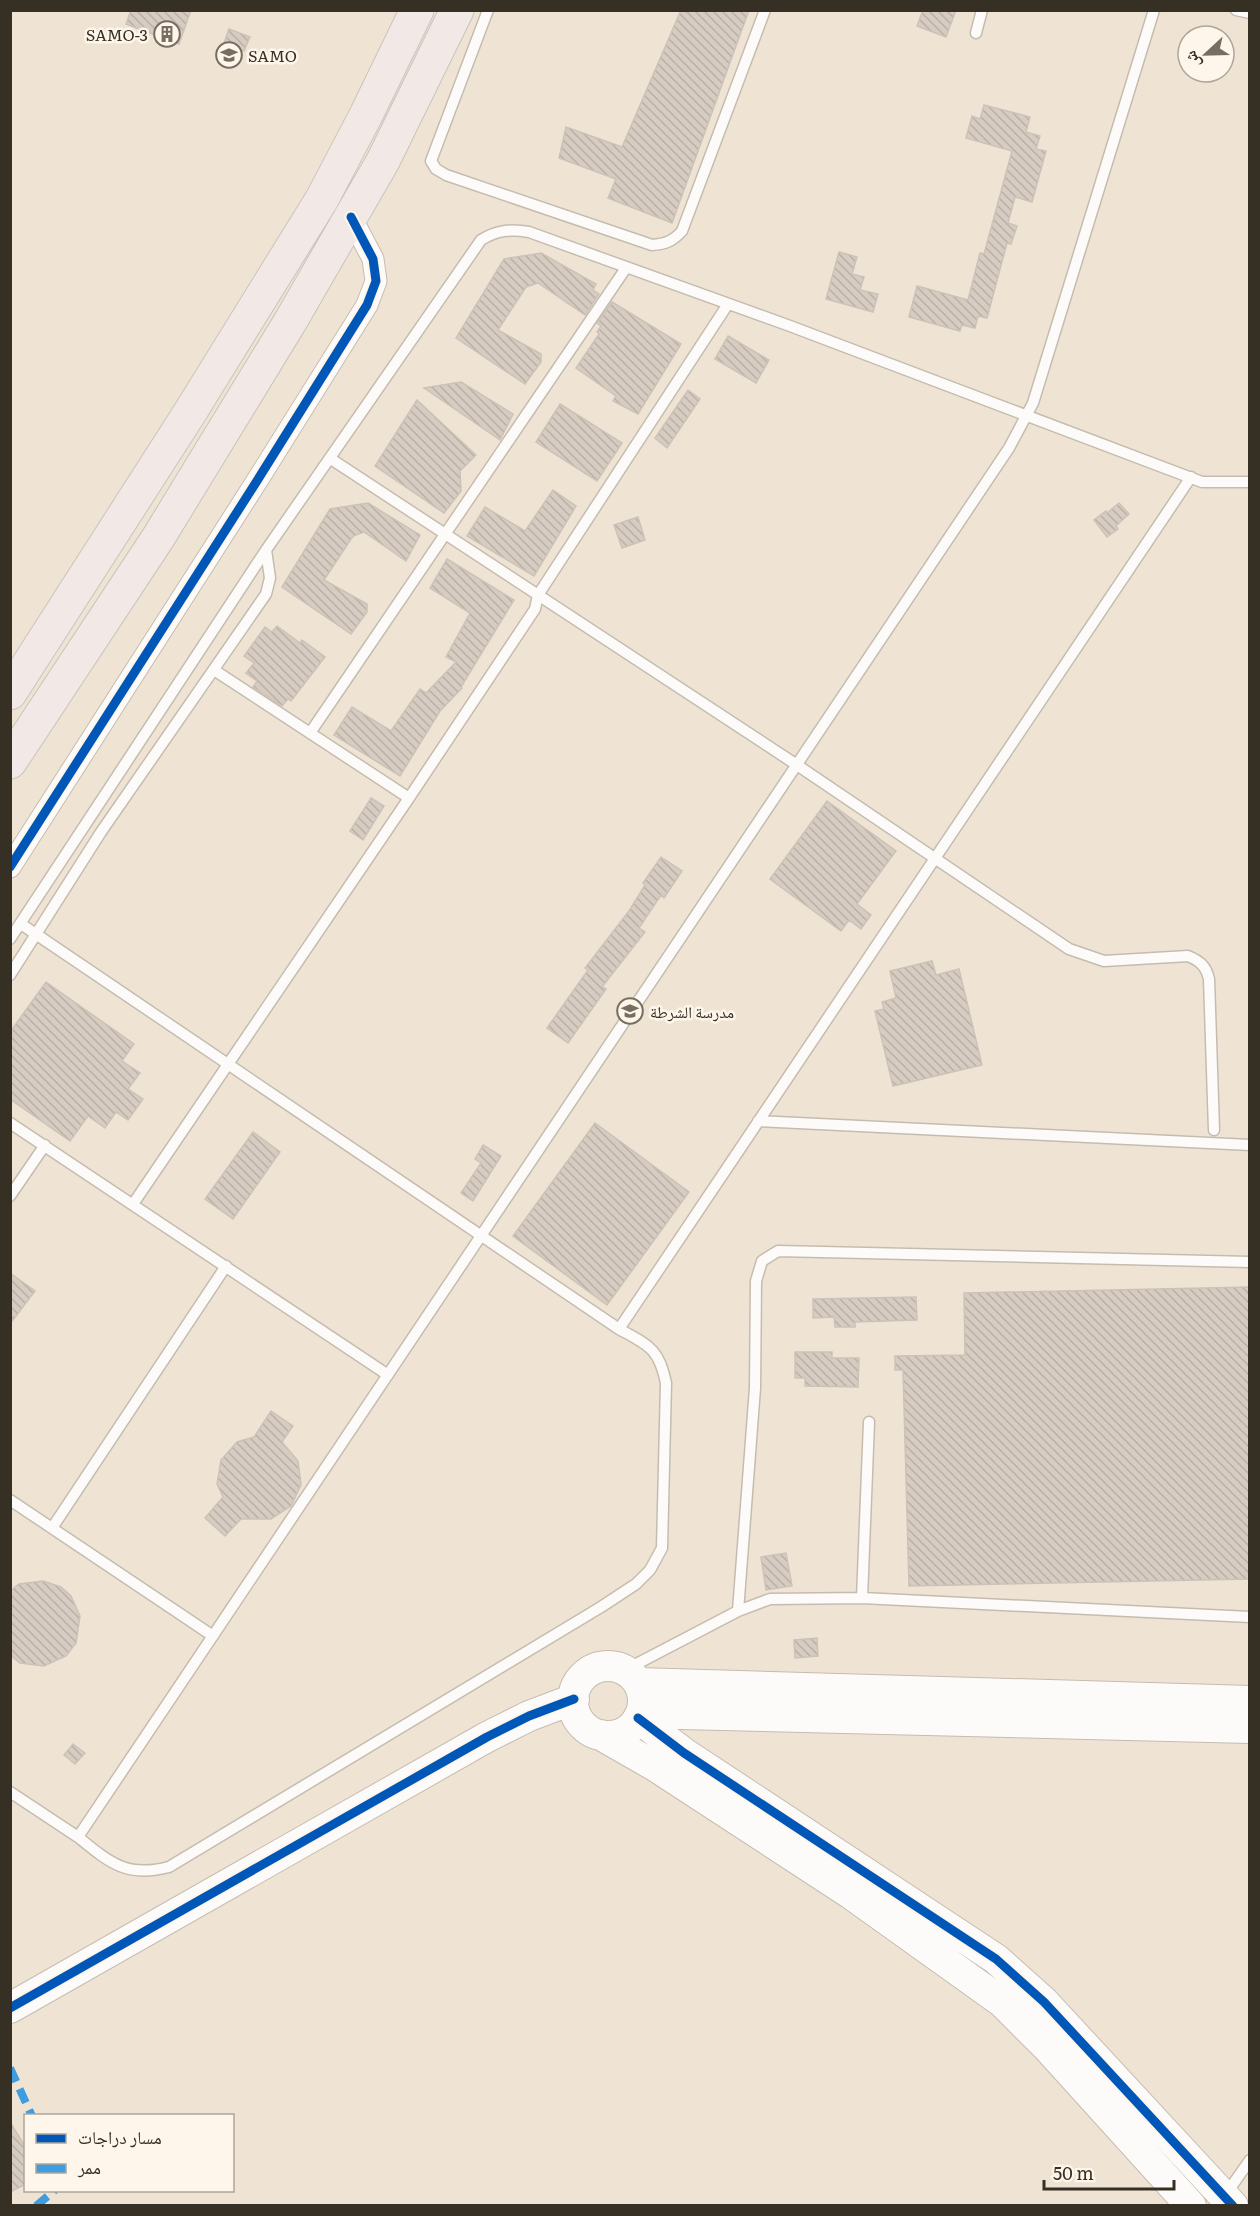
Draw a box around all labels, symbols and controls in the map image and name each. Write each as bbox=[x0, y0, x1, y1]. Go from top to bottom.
building icon: SAMO-3 bbox=[152, 19, 182, 49]
place label: SAMO-3 bbox=[86, 22, 148, 46]
north arrow bbox=[1176, 24, 1236, 84]
school or university icon: SAMO bbox=[214, 40, 244, 70]
place label: SAMO bbox=[248, 43, 297, 67]
text: ش bbox=[1177, 48, 1205, 72]
school or university icon: مدرسة الشرطة bbox=[615, 996, 645, 1026]
place label: مدرسة الشرطة bbox=[650, 999, 734, 1023]
legend bbox=[24, 2114, 234, 2192]
text: مسار دراجات bbox=[78, 2123, 162, 2150]
text: ممر bbox=[77, 2153, 101, 2180]
scale bar bbox=[1044, 2153, 1174, 2191]
text: 50 m bbox=[1053, 2159, 1094, 2186]

